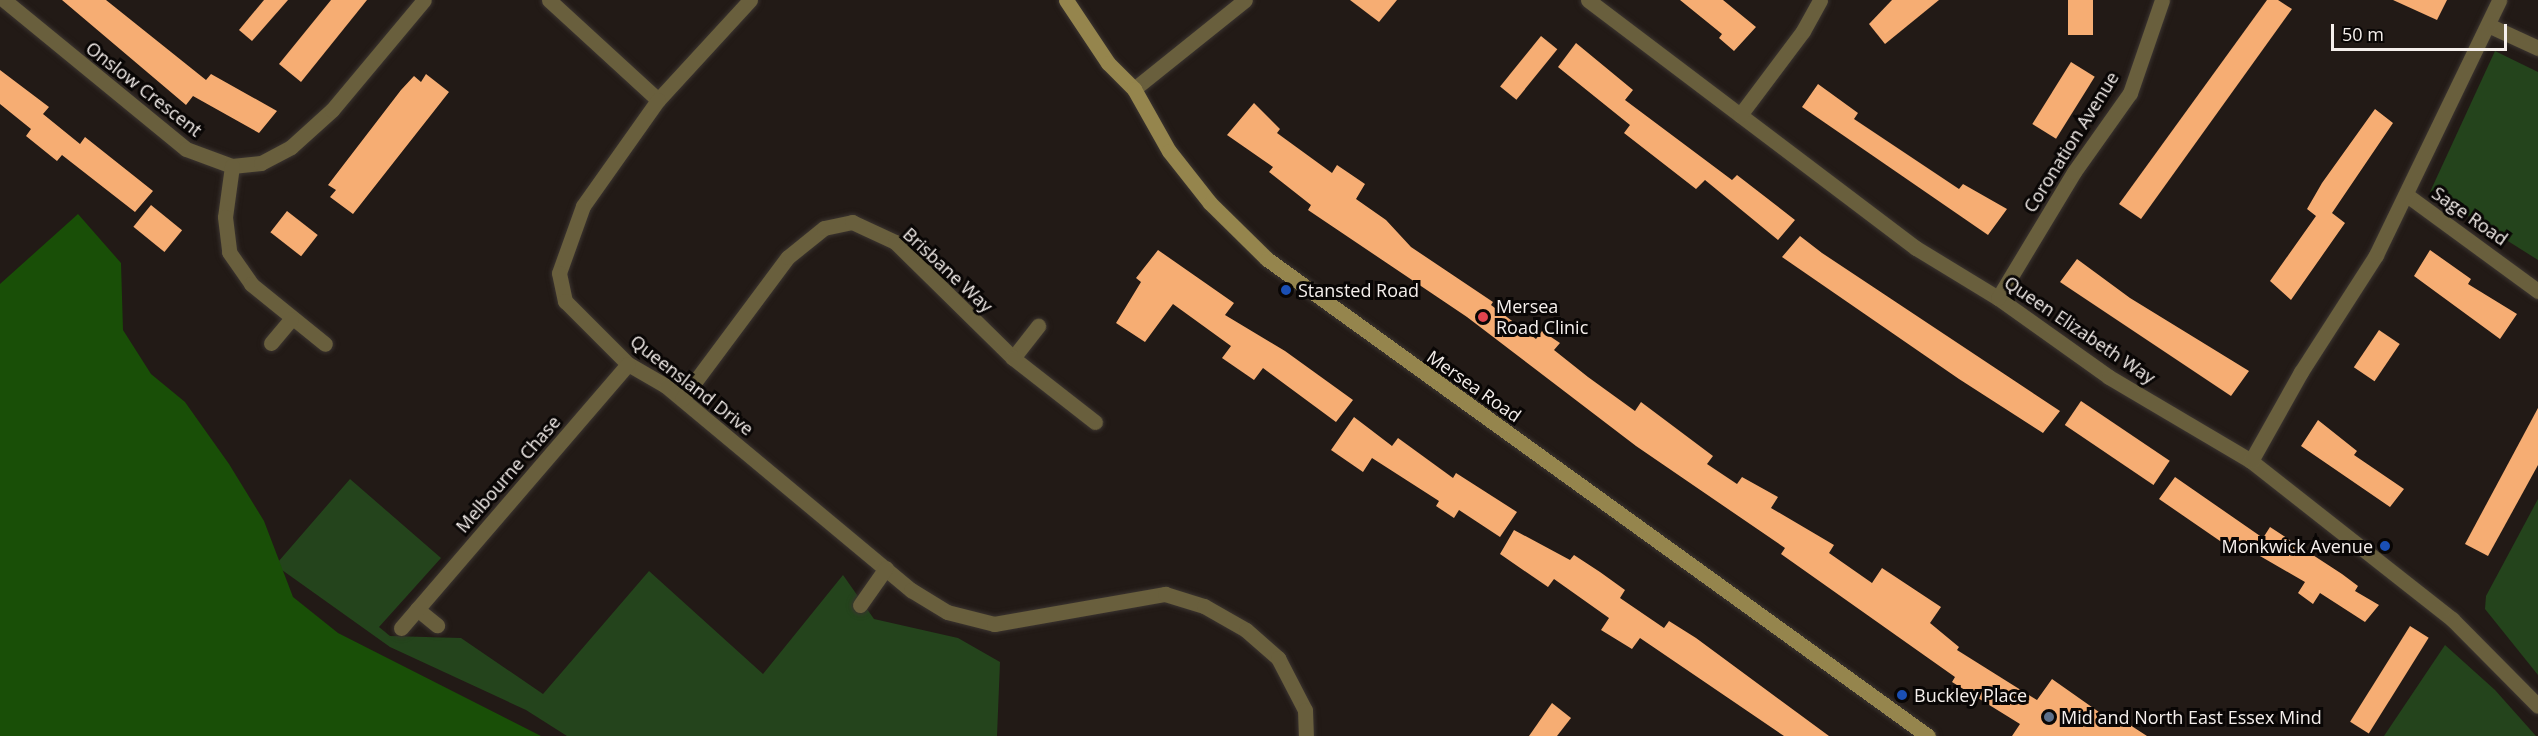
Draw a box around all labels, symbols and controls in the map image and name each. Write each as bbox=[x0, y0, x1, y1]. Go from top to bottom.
scale bar bbox=[2334, 12, 2510, 50]
text: 50 m bbox=[2342, 22, 2384, 46]
street label: Onslow Crescent bbox=[82, 37, 206, 141]
street label: Coronation Avenue bbox=[2019, 68, 2123, 216]
street label: Sage Road bbox=[2428, 182, 2512, 250]
street label: Brisbane Way bbox=[899, 223, 997, 317]
street label: Queen Elizabeth Way bbox=[2000, 271, 2160, 389]
place label: Stansted Road bbox=[1298, 279, 1419, 301]
marker: Stansted Road bbox=[1279, 283, 1293, 297]
place label: Mersea Road Clinic bbox=[1496, 296, 1588, 338]
marker: Mersea Road Clinic bbox=[1474, 308, 1492, 326]
street label: Queensland Drive bbox=[626, 330, 758, 440]
street label: Mersea Road bbox=[1423, 346, 1525, 426]
street label: Melbourne Chase bbox=[451, 411, 565, 537]
place label: Monkwick Avenue bbox=[2222, 535, 2373, 557]
marker: Monkwick Avenue bbox=[2378, 539, 2392, 553]
place label: Buckley Place bbox=[1914, 684, 2027, 706]
marker: Buckley Place bbox=[1895, 688, 1909, 702]
place label: Mid and North East Essex Mind bbox=[2061, 706, 2322, 728]
marker: Mid and North East Essex Mind bbox=[2042, 710, 2056, 724]

